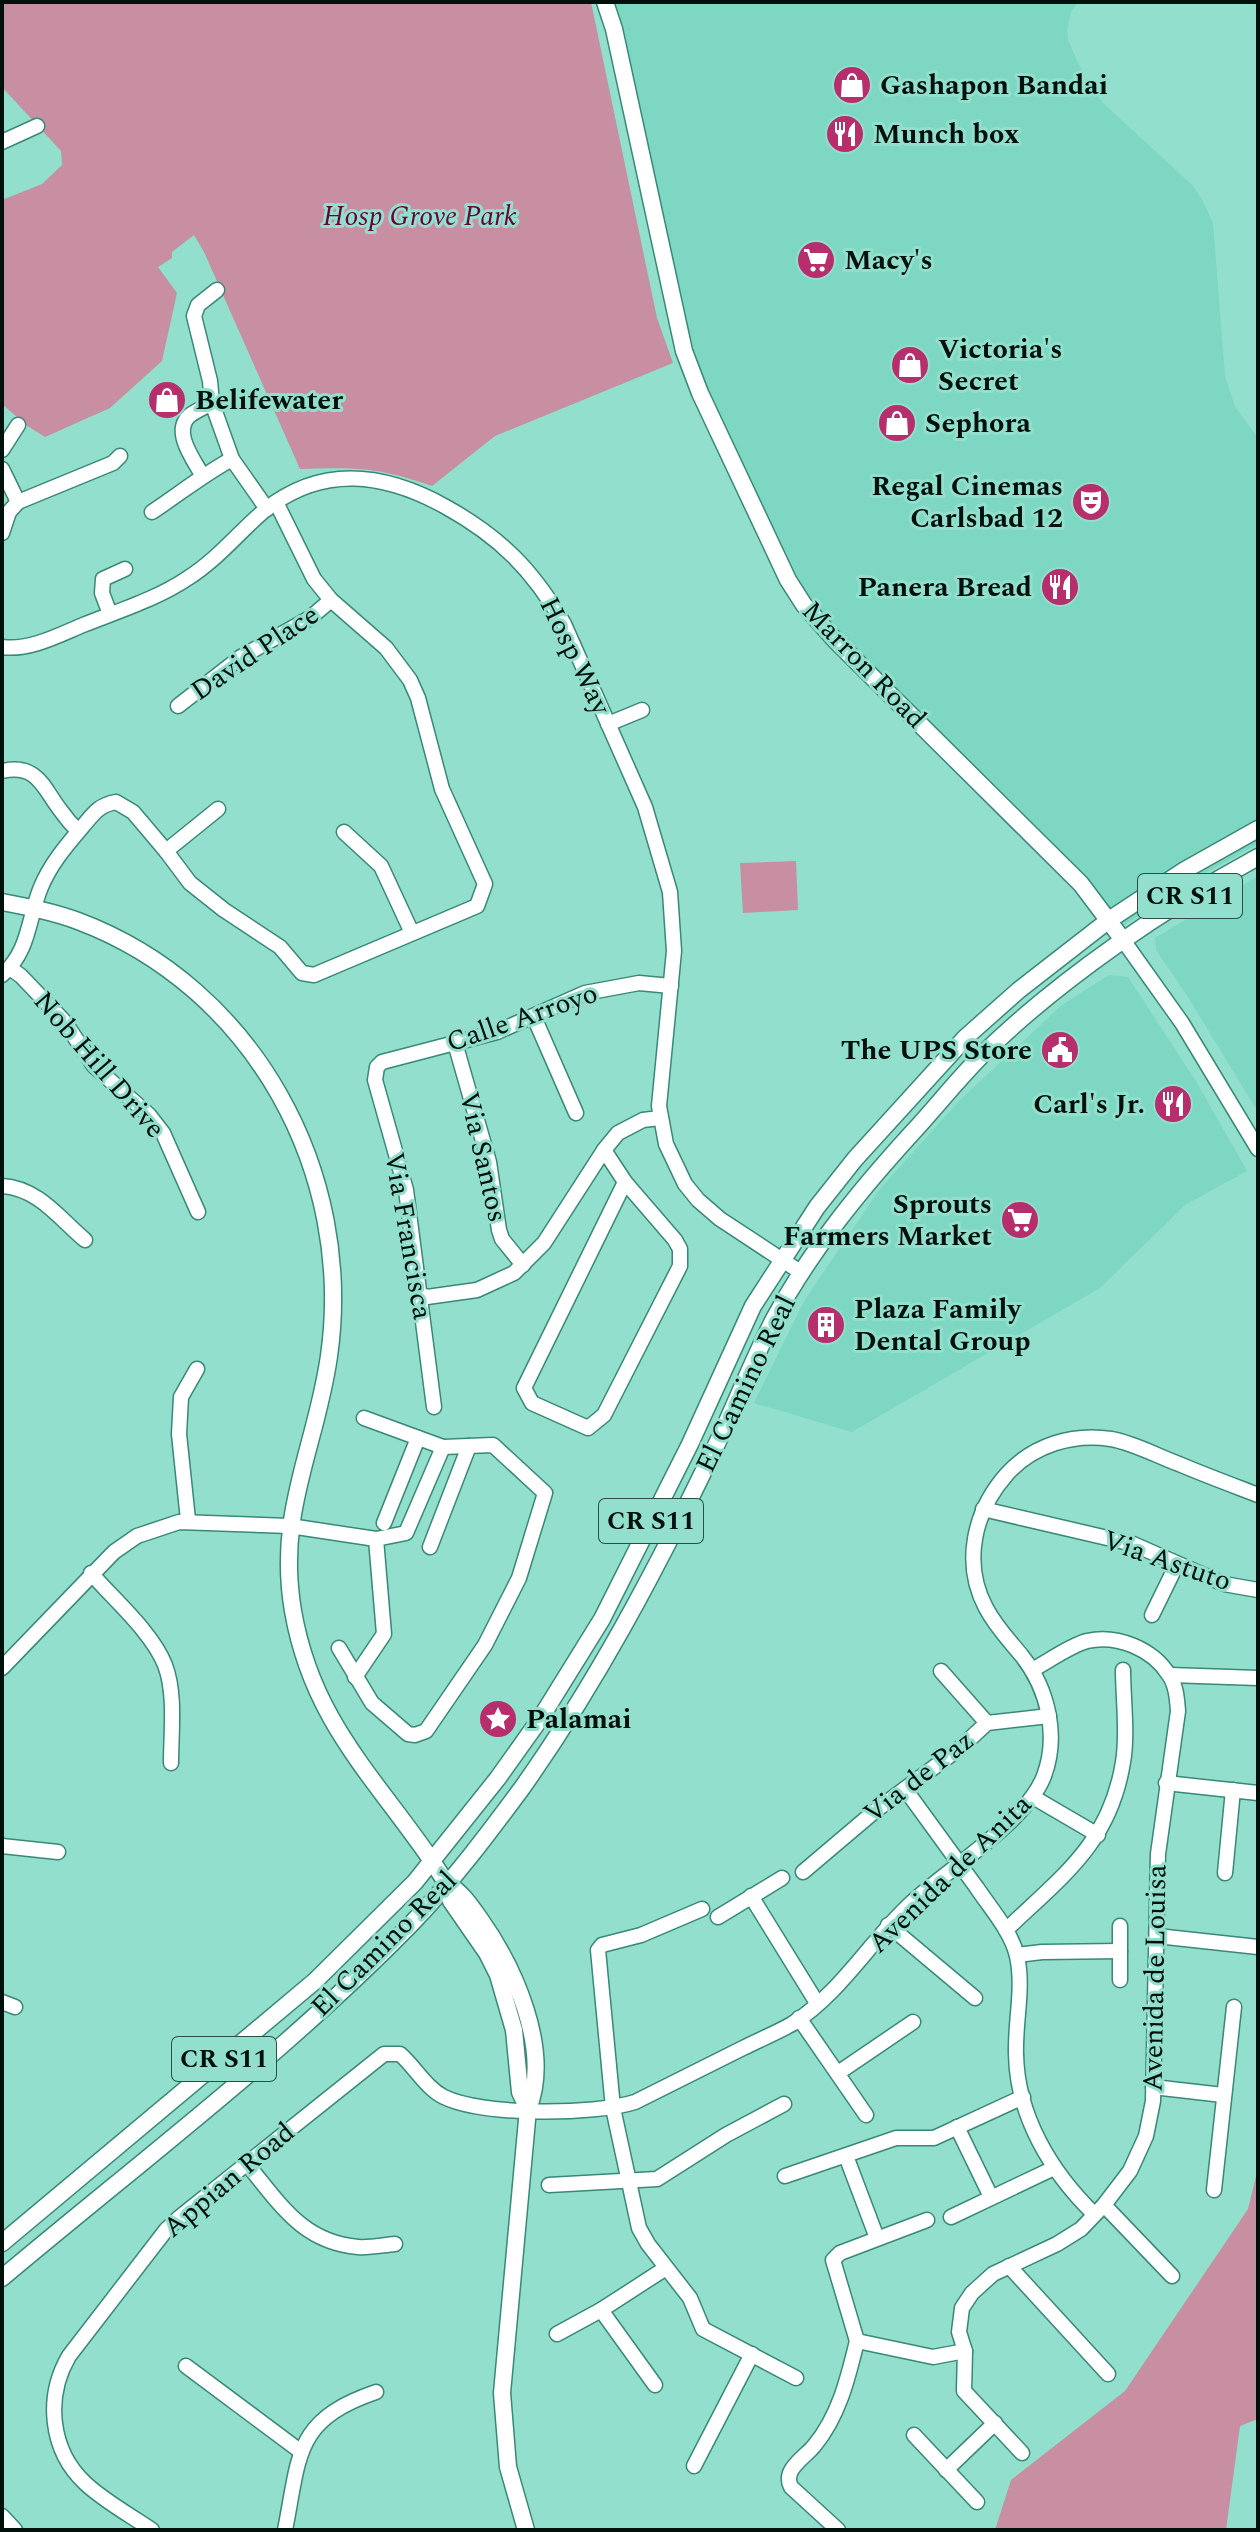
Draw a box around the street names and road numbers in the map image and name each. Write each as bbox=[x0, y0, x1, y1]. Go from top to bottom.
street label: Hosp Way bbox=[528, 590, 623, 724]
street label: Marron Road bbox=[791, 591, 937, 739]
street label: David Place bbox=[182, 594, 328, 712]
road number: CR S11 bbox=[1138, 874, 1242, 918]
street label: Calle Arroyo bbox=[440, 972, 604, 1064]
street label: Nob Hill Drive bbox=[23, 982, 175, 1148]
street label: Via Santos bbox=[447, 1087, 519, 1227]
street label: Via Francisca bbox=[372, 1149, 444, 1323]
street label: El Camino Real bbox=[684, 1288, 808, 1480]
road number: CR S11 bbox=[599, 1499, 703, 1543]
street label: Via Astuto bbox=[1097, 1519, 1237, 1603]
street label: Via de Paz bbox=[854, 1720, 984, 1834]
street label: Avenida de Anita bbox=[858, 1784, 1042, 1964]
street label: El Camino Real bbox=[301, 1861, 467, 2027]
street label: Avenida de Louisa bbox=[1132, 1864, 1178, 2092]
road number: CR S11 bbox=[172, 2037, 276, 2081]
street label: Appian Road bbox=[153, 2112, 305, 2248]

